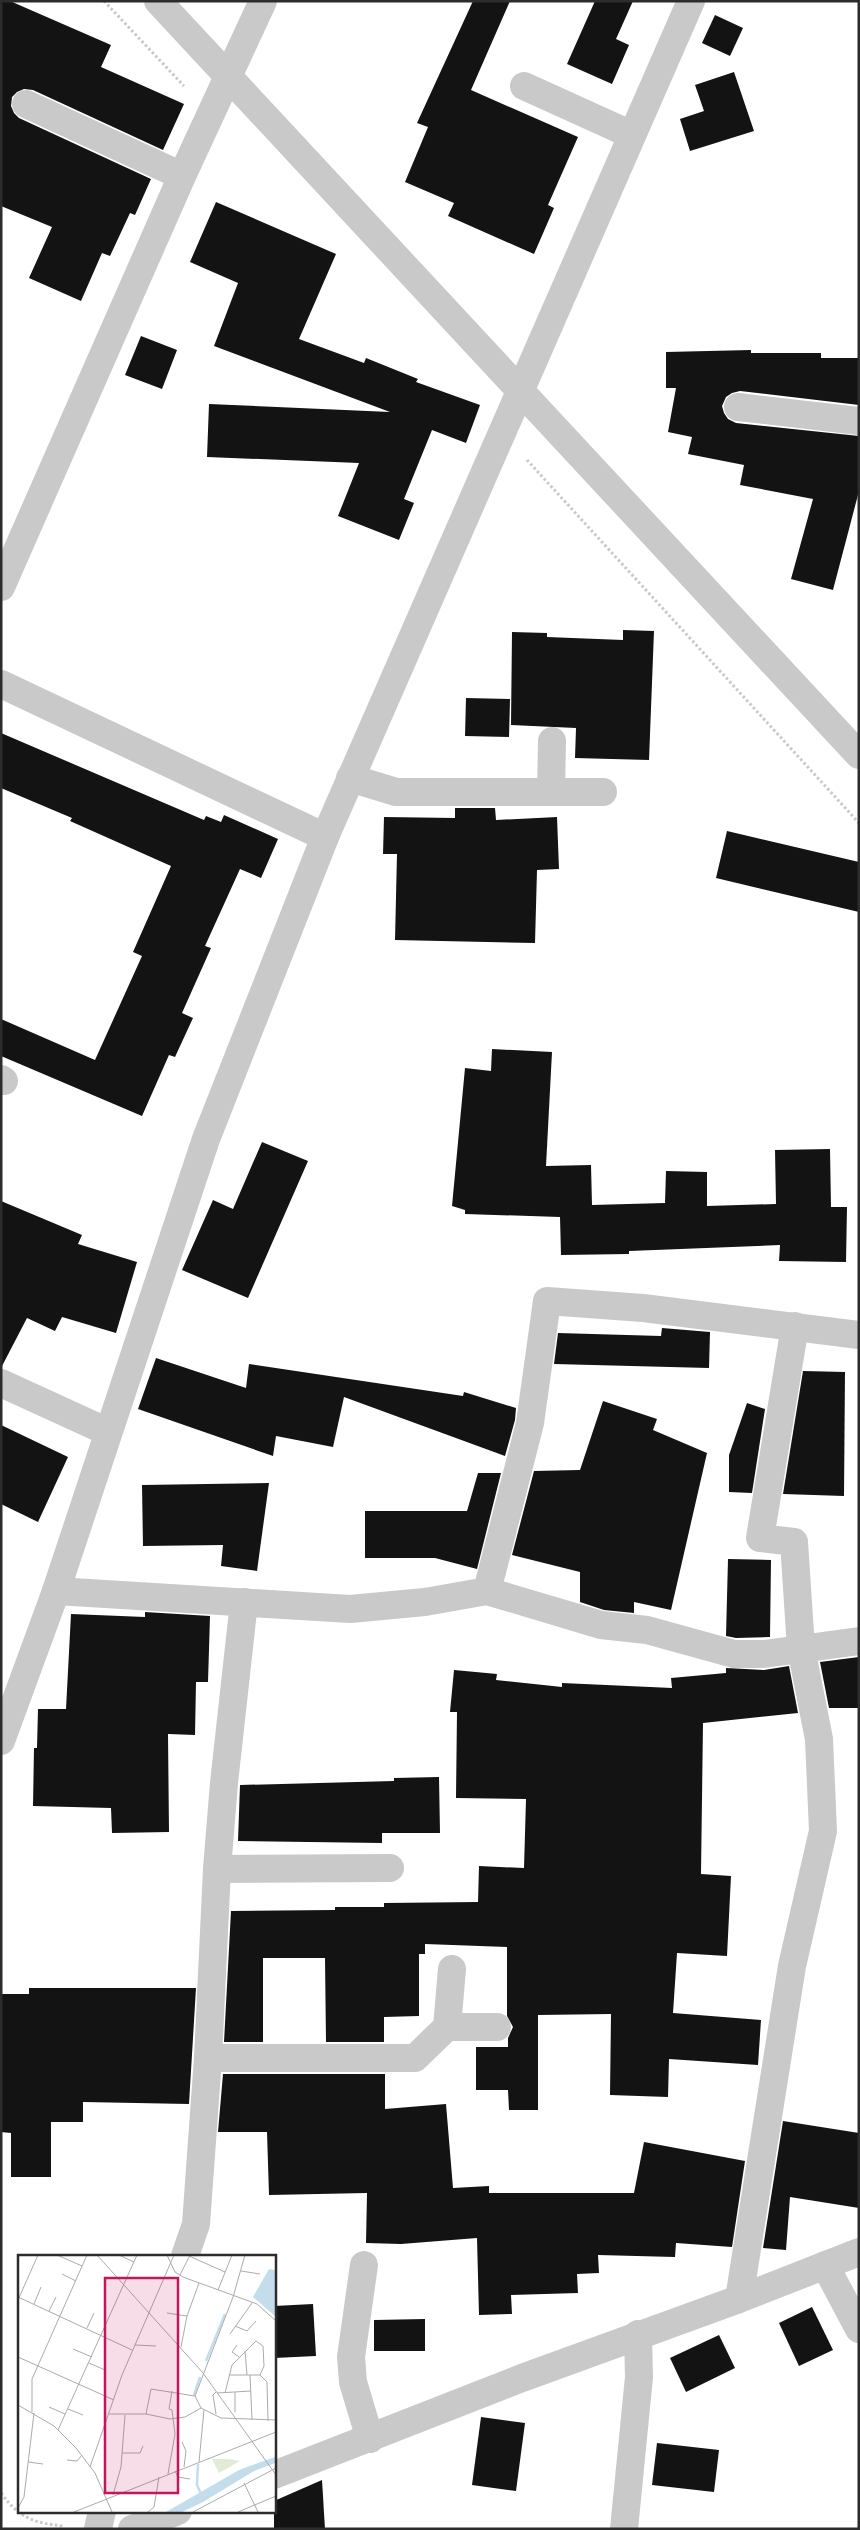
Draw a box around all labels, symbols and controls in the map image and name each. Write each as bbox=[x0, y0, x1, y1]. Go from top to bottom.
inset map bbox=[18, 2255, 275, 2512]

